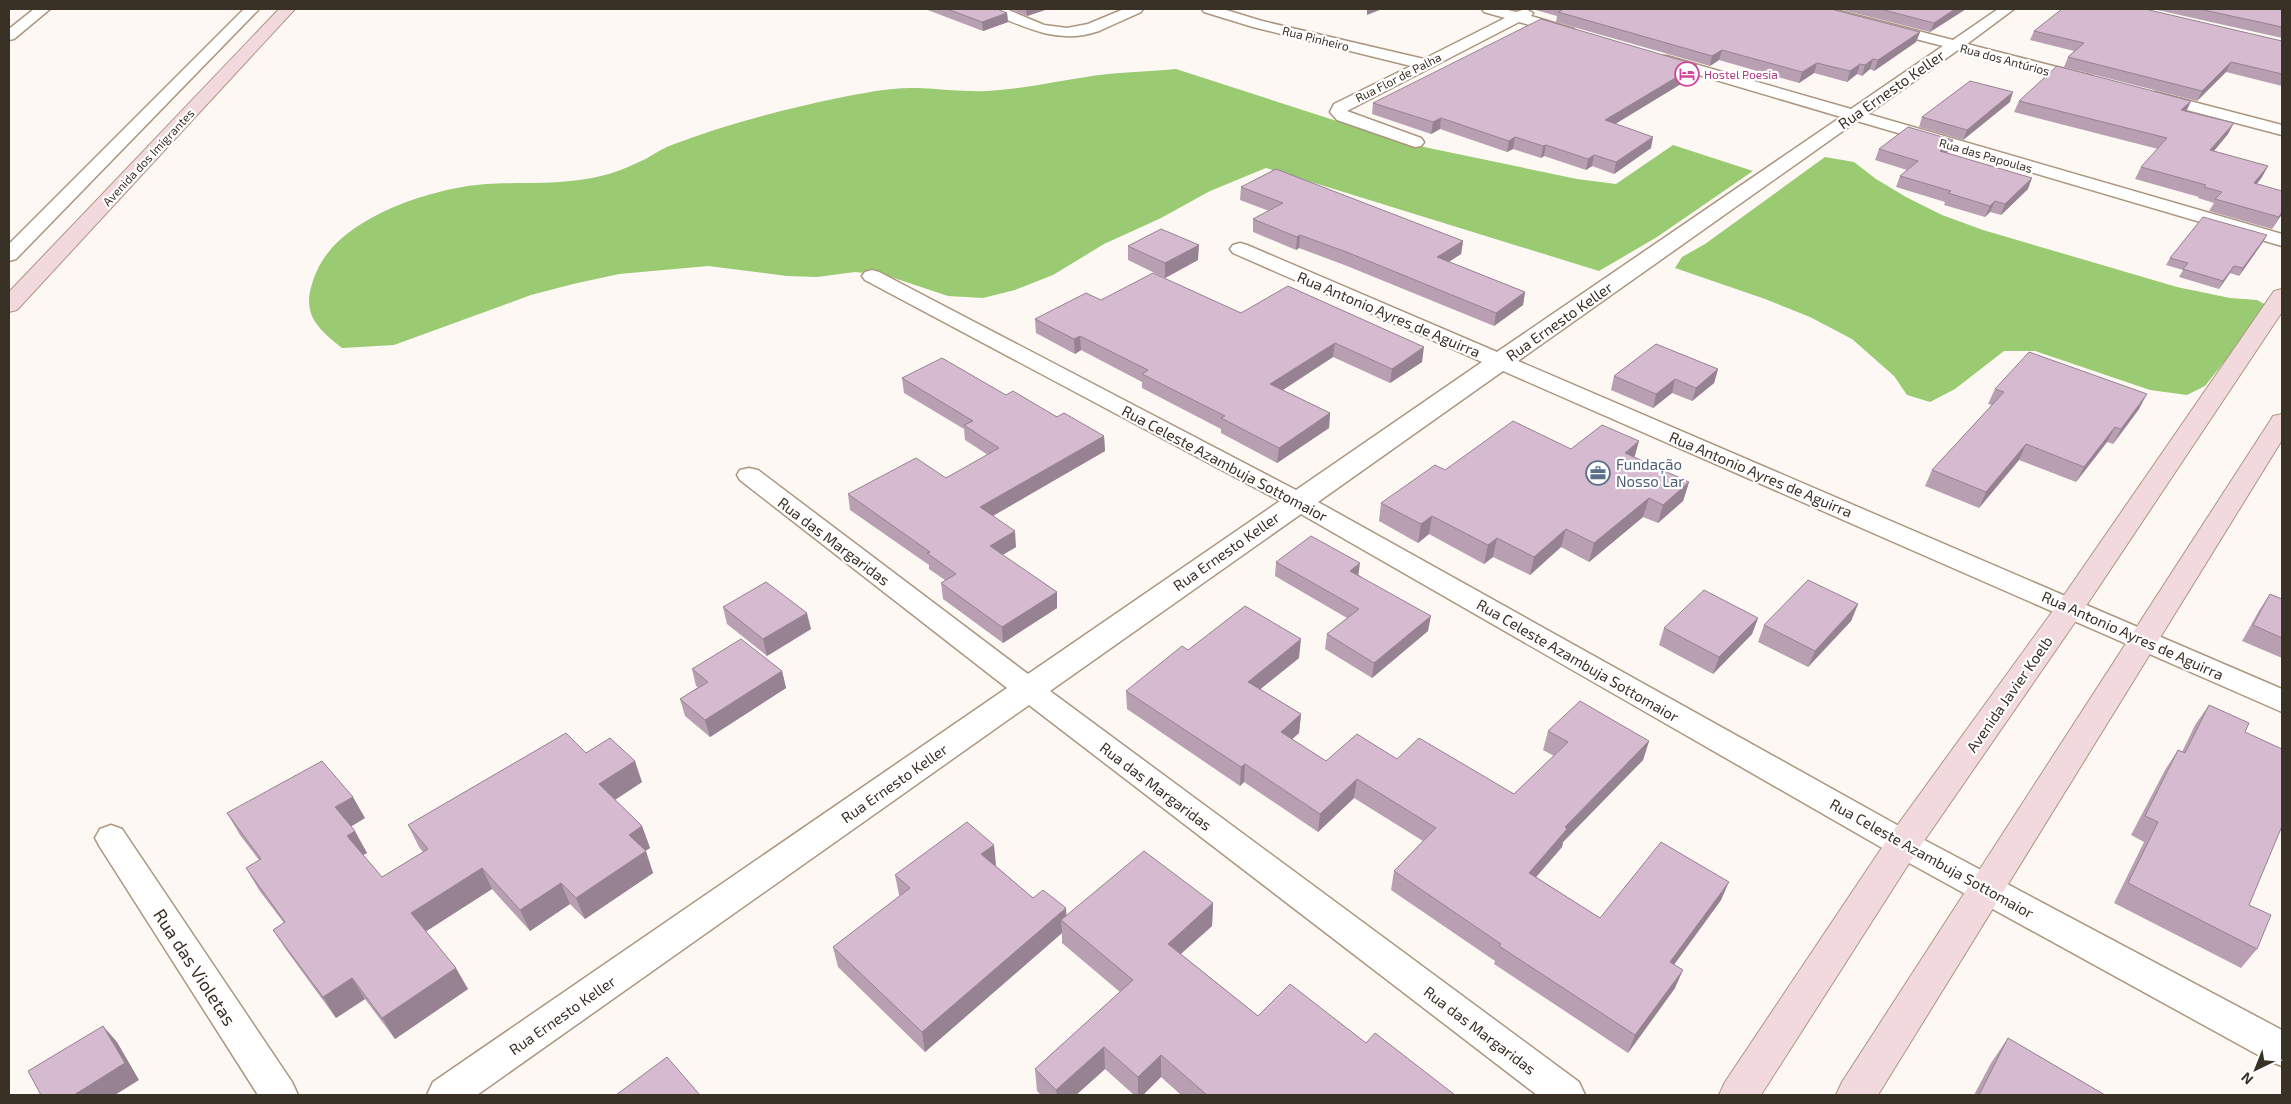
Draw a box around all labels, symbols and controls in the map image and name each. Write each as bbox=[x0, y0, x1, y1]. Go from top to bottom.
street label: Rua Pinheiro bbox=[1281, 23, 1351, 53]
street label: Rua dos Antúrios bbox=[1959, 40, 2051, 78]
street label: Rua Ernesto Keller bbox=[1834, 46, 1948, 132]
street label: Rua Flor de Palha bbox=[1353, 49, 1443, 105]
hotel icon: Hostel Poesia bbox=[1674, 61, 1700, 87]
place label: Hostel Poesia bbox=[1704, 67, 1778, 81]
street label: Avenida dos Imigrantes bbox=[99, 106, 197, 208]
street label: Rua das Papoulas bbox=[1938, 135, 2034, 175]
street label: Rua Antonio Ayres de Aguirra bbox=[1295, 267, 1483, 361]
street label: Rua Ernesto Keller bbox=[1502, 278, 1616, 364]
street label: Rua Celeste Azambuja Sottomaior bbox=[1119, 401, 1331, 526]
street label: Rua Antonio Ayres de Aguirra bbox=[1667, 427, 1855, 521]
place label: Fundação Nosso Lar bbox=[1616, 455, 1684, 490]
office icon: Fundação Nosso Lar bbox=[1585, 460, 1611, 486]
street label: Rua das Margaridas bbox=[775, 493, 893, 589]
street label: Rua Ernesto Keller bbox=[1169, 508, 1283, 594]
street label: Rua Antonio Ayres de Aguirra bbox=[2039, 587, 2227, 683]
street label: Rua Celeste Azambuja Sottomaior bbox=[1473, 595, 1682, 726]
street label: Avenida Javier Koelb bbox=[1962, 632, 2056, 756]
street label: Rua das Margaridas bbox=[1097, 738, 1215, 834]
street label: Rua Ernesto Keller bbox=[837, 740, 951, 826]
street label: Rua Celeste Azambuja Sottomaior bbox=[1826, 794, 2037, 923]
street label: Rua das Violetas bbox=[149, 905, 241, 1029]
street label: Rua Ernesto Keller bbox=[505, 972, 619, 1058]
street label: Rua das Margaridas bbox=[1421, 982, 1539, 1078]
north arrow bbox=[2231, 1044, 2281, 1094]
text: N bbox=[2237, 1069, 2256, 1089]

